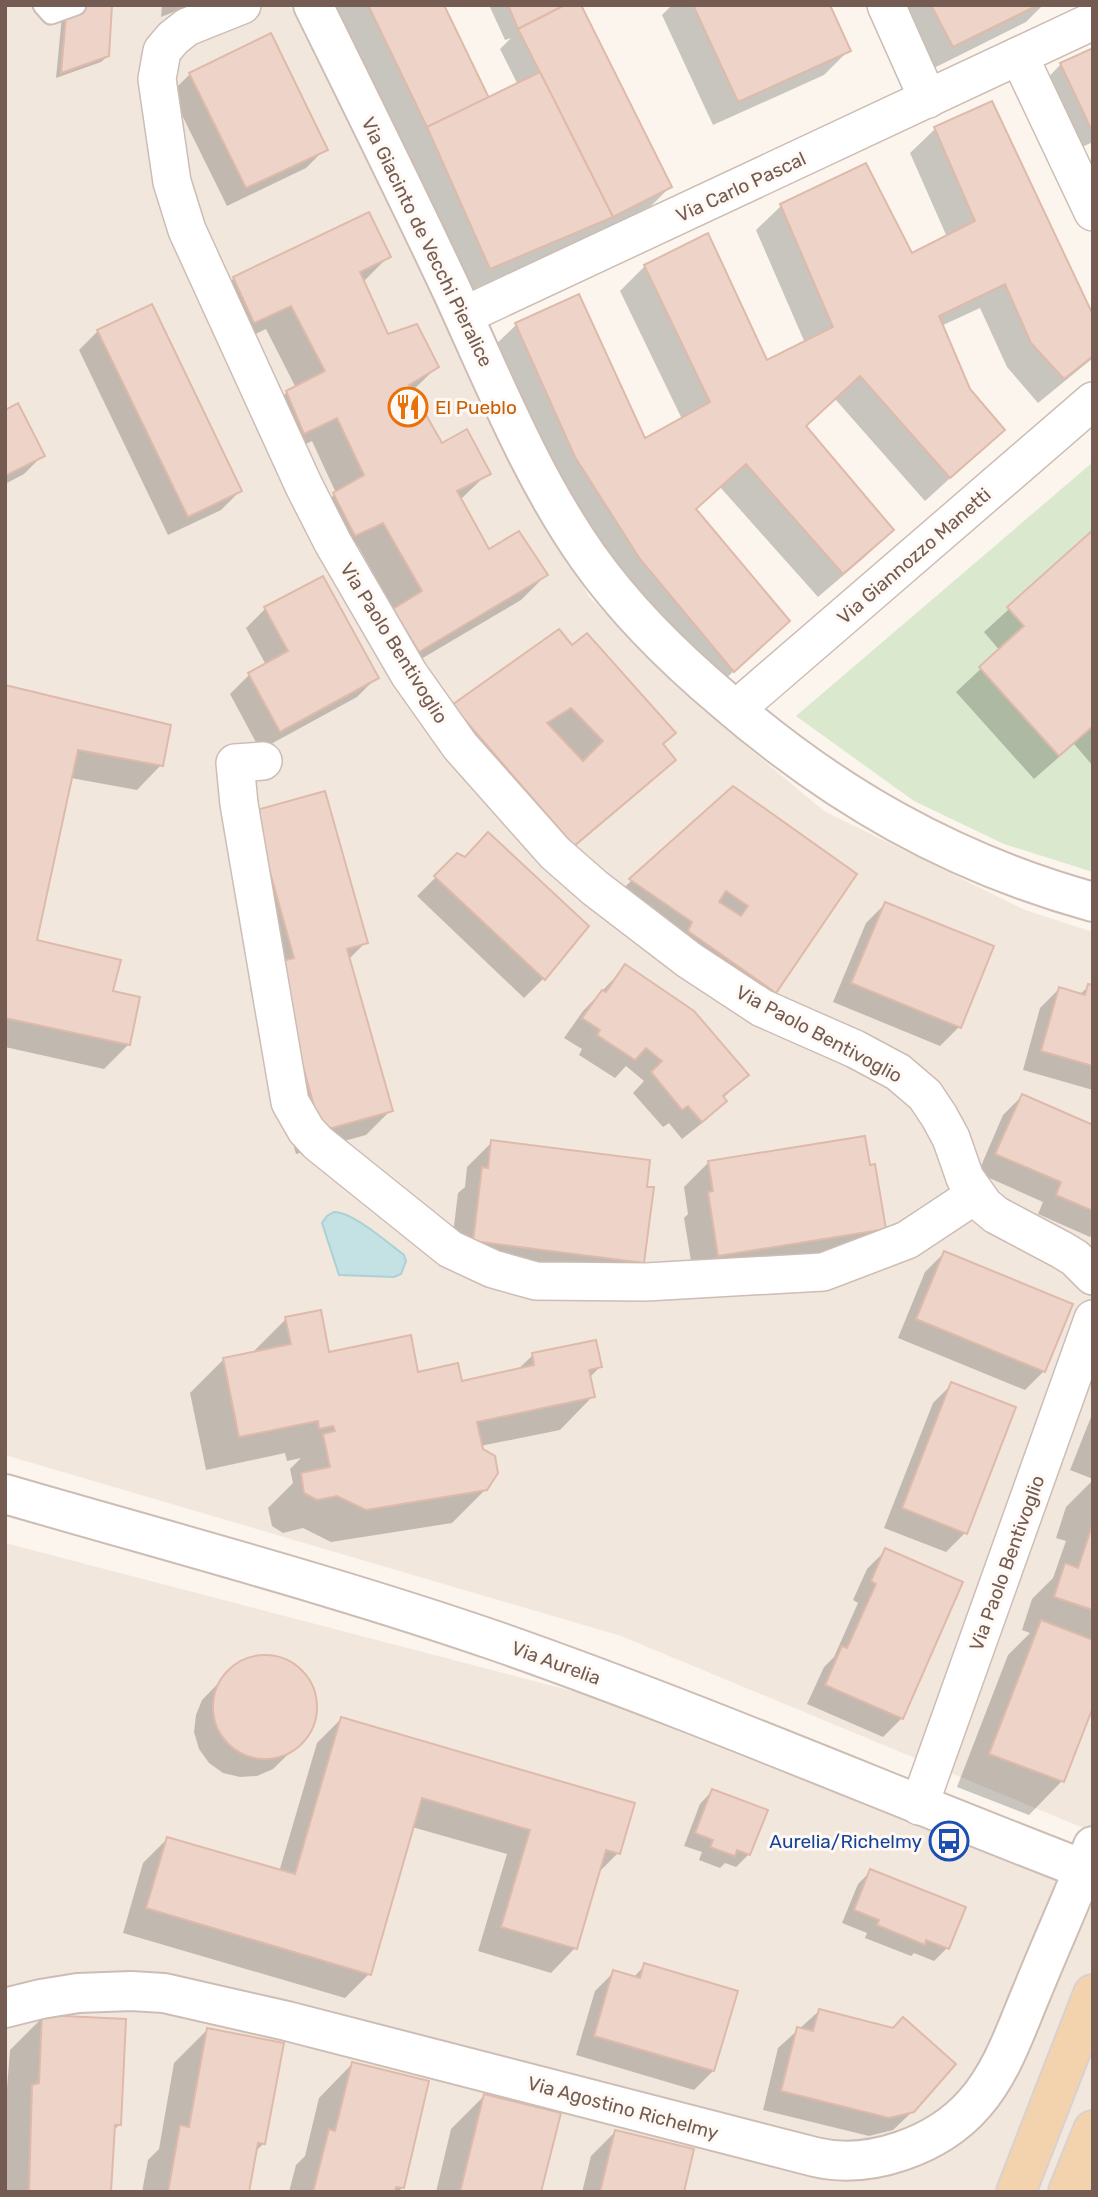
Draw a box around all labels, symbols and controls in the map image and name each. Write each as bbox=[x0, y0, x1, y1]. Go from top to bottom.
street label: Via Giacinto de Vecchi Pieralice bbox=[356, 113, 498, 371]
street label: Via Carlo Pascal bbox=[672, 147, 810, 227]
restaurant icon: El Pueblo bbox=[387, 386, 429, 428]
place label: El Pueblo bbox=[435, 396, 517, 419]
street label: Via Giannozzo Manetti bbox=[833, 483, 995, 629]
street label: Via Paolo Bentivoglio bbox=[335, 558, 453, 728]
street label: Via Paolo Bentivoglio bbox=[732, 980, 906, 1088]
street label: Via Paolo Bentivoglio bbox=[965, 1472, 1049, 1654]
street label: Via Aurelia bbox=[508, 1636, 604, 1690]
bus stop icon: Aurelia/Richelmy bbox=[928, 1820, 970, 1862]
place label: Aurelia/Richelmy bbox=[769, 1830, 922, 1853]
street label: Via Agostino Richelmy bbox=[525, 2071, 721, 2145]

